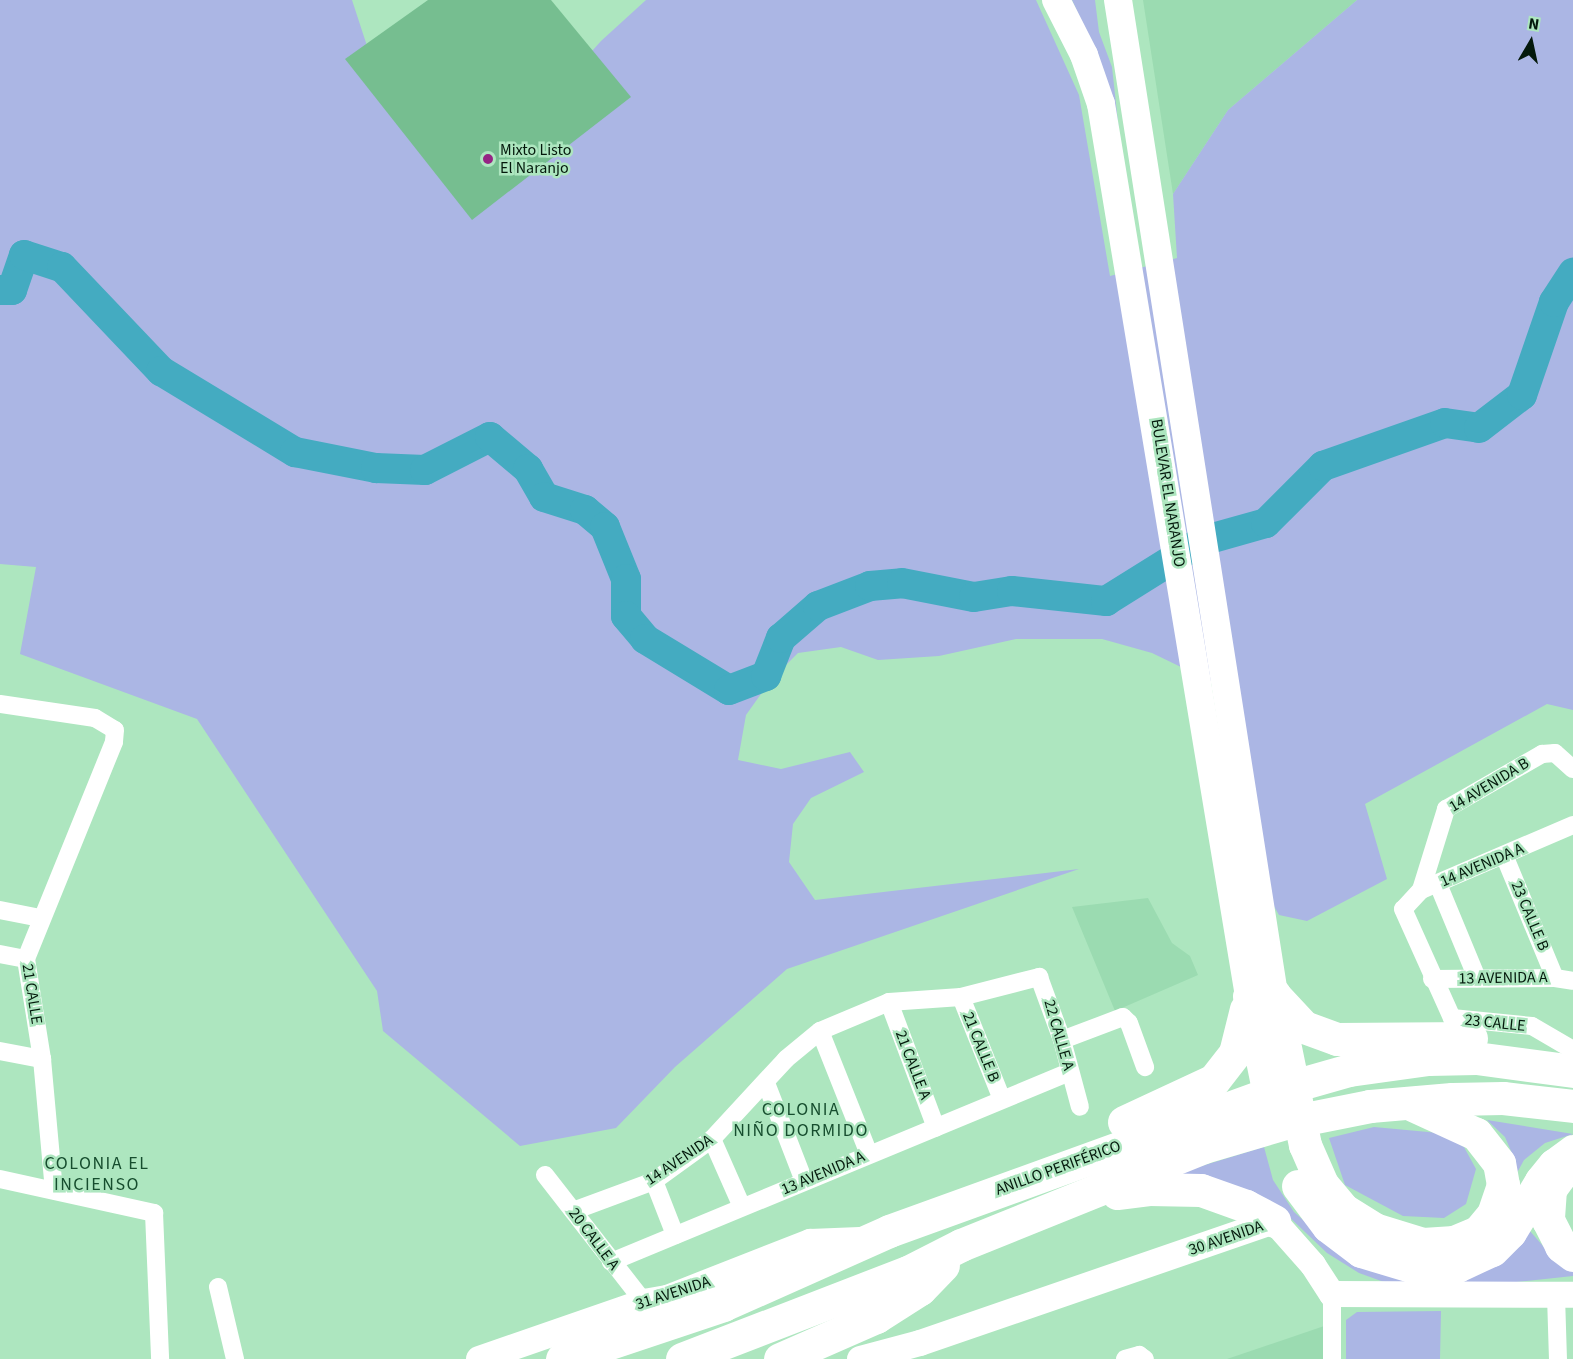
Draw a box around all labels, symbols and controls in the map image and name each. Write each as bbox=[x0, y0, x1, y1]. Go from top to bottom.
north arrow bbox=[1501, 12, 1561, 72]
text: N bbox=[1527, 13, 1541, 36]
place label: Mixto Listo El Naranjo bbox=[500, 140, 571, 178]
marker: Mixto Listo El Naranjo bbox=[481, 152, 495, 166]
street label: BULEVAR EL NARANJO bbox=[1147, 418, 1189, 568]
street label: 14 AVENIDA B bbox=[1446, 754, 1532, 816]
street label: 14 AVENIDA A bbox=[1437, 839, 1527, 891]
street label: 23 CALLE B bbox=[1507, 878, 1553, 954]
street label: 21 CALLE bbox=[18, 962, 46, 1026]
street label: 13 AVENIDA A bbox=[1458, 968, 1548, 988]
street label: 22 CALLE A bbox=[1040, 997, 1078, 1073]
street label: 21 CALLE B bbox=[958, 1009, 1004, 1085]
street label: 23 CALLE bbox=[1464, 1010, 1526, 1036]
street label: 21 CALLE A bbox=[891, 1028, 935, 1102]
district label: COLONIA NIÑO DORMIDO bbox=[733, 1100, 869, 1142]
street label: 14 AVENIDA bbox=[642, 1130, 716, 1190]
street label: ANILLO PERIFÉRICO bbox=[993, 1136, 1123, 1200]
street label: 13 AVENIDA A bbox=[778, 1147, 868, 1199]
district label: COLONIA EL INCIENSO bbox=[45, 1154, 149, 1196]
street label: 20 CALLE A bbox=[564, 1204, 624, 1274]
street label: 30 AVENIDA bbox=[1186, 1216, 1266, 1260]
street label: 31 AVENIDA bbox=[633, 1272, 713, 1314]

